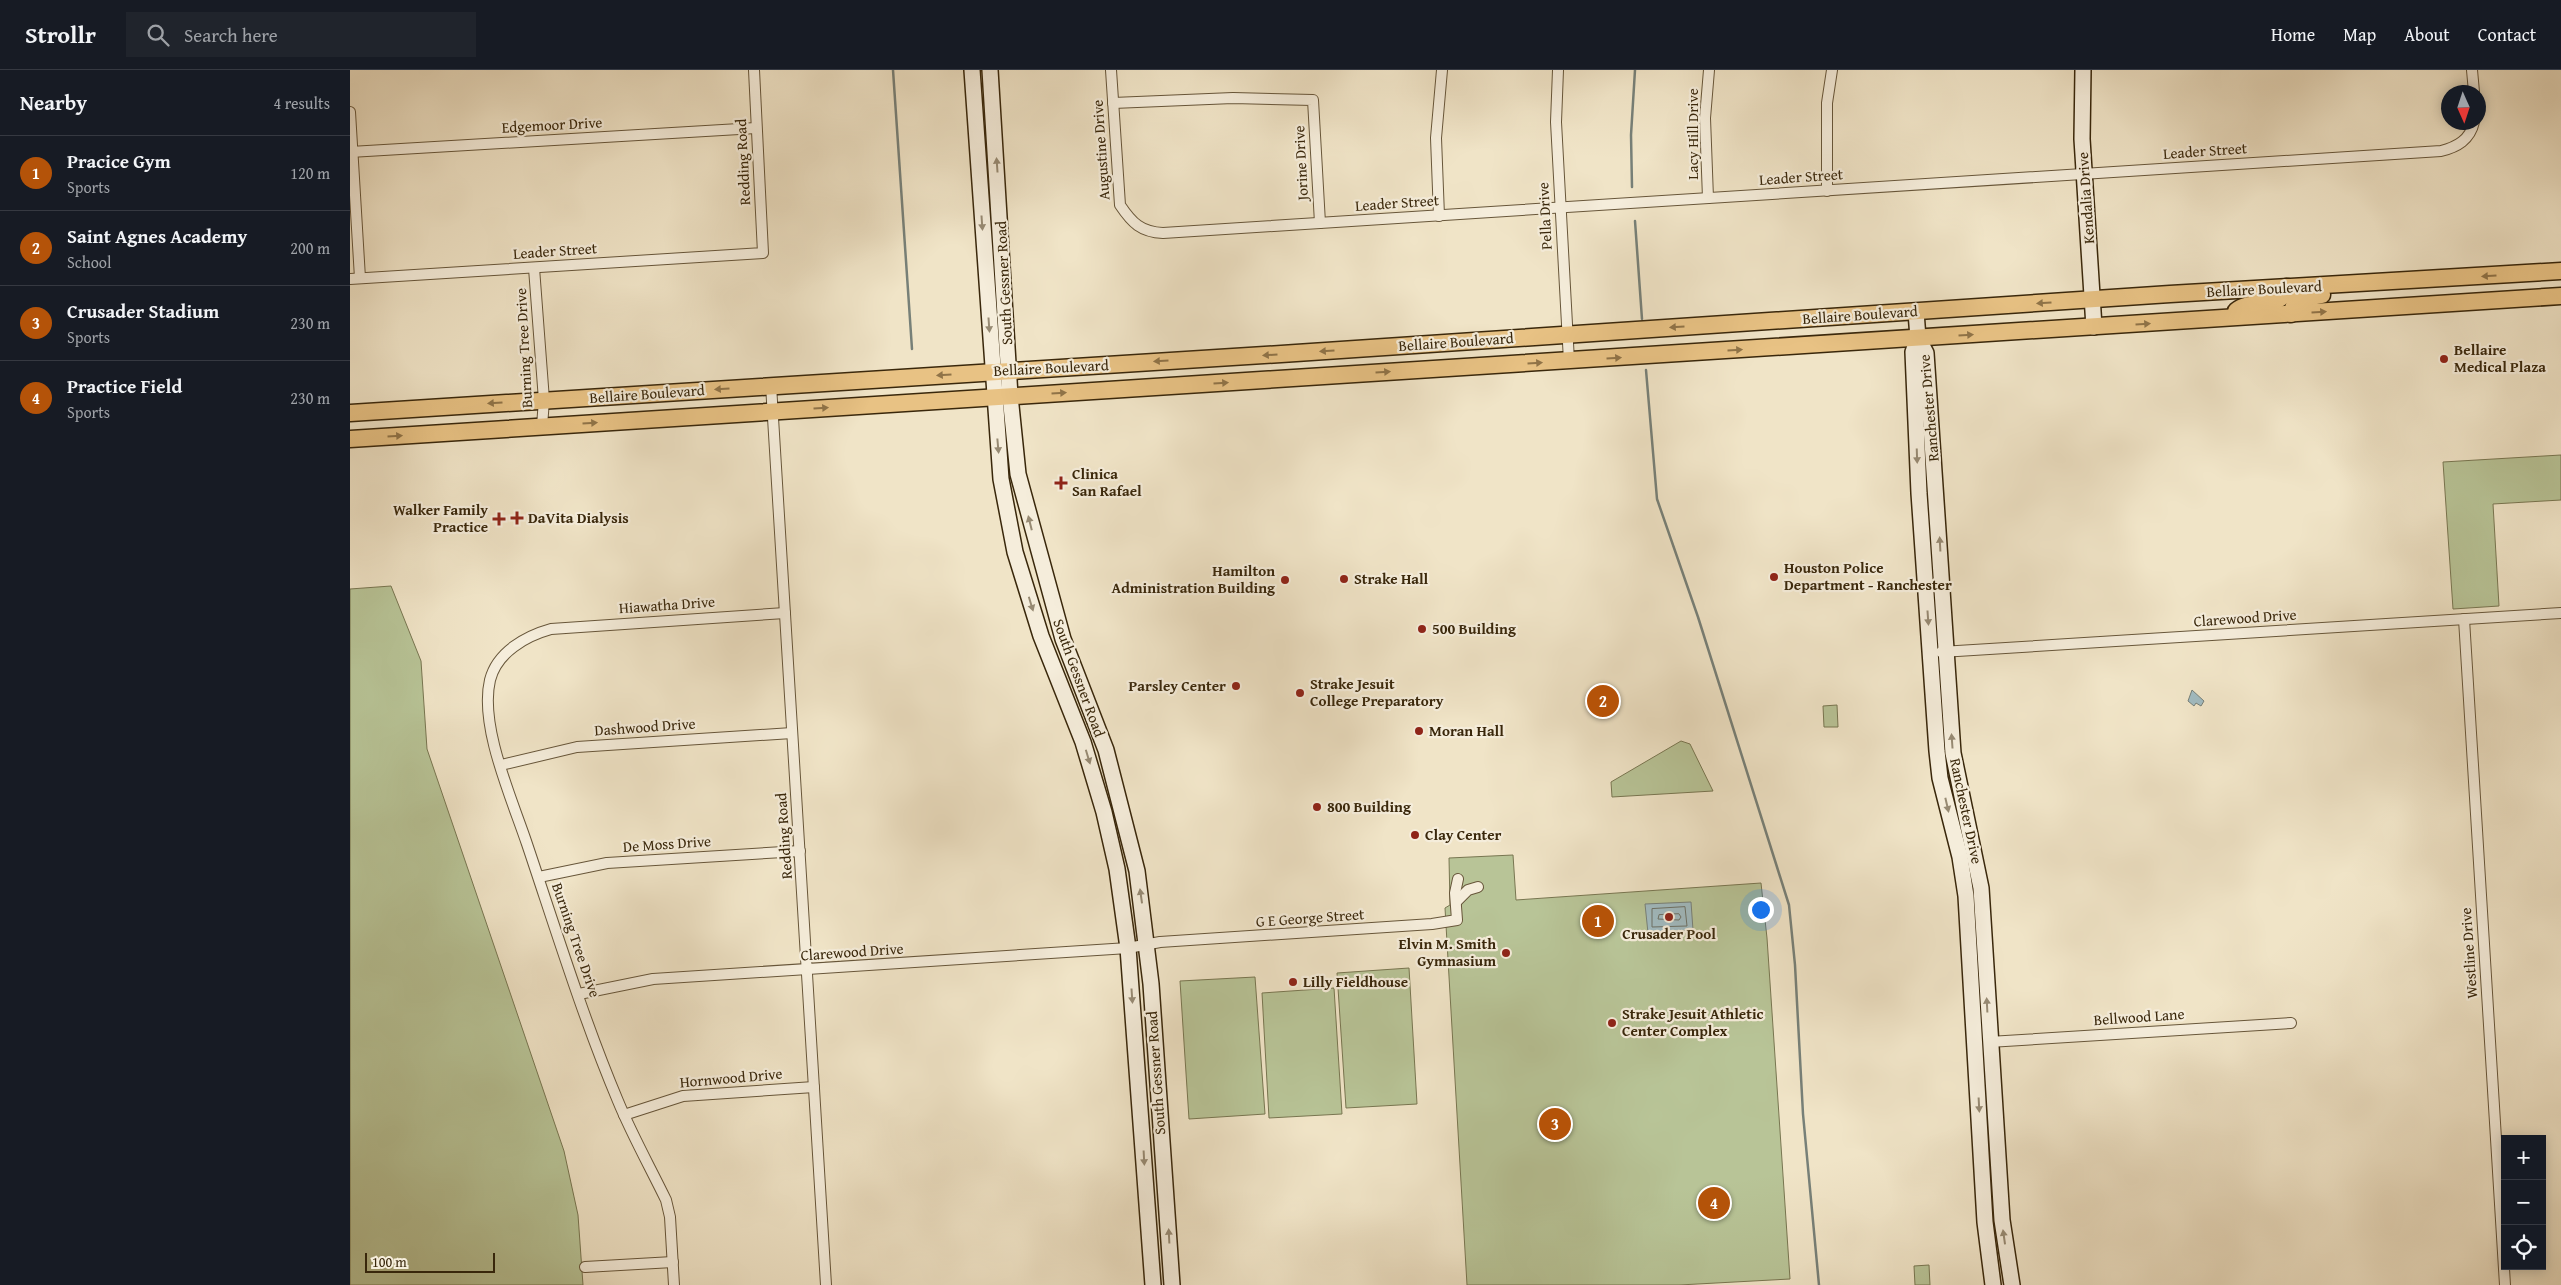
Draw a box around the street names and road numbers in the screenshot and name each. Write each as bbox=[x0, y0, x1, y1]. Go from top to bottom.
street label: Lacy Hill Drive bbox=[1682, 88, 1703, 180]
street label: Augustine Drive bbox=[1087, 99, 1114, 201]
street label: Edgemoor Drive bbox=[501, 111, 603, 138]
street label: Redding Road bbox=[730, 118, 755, 206]
street label: Jorine Drive bbox=[1288, 125, 1313, 203]
street label: Leader Street bbox=[2162, 137, 2248, 164]
street label: Kendalia Drive bbox=[2072, 151, 2099, 245]
street label: Leader Street bbox=[1758, 163, 1844, 190]
street label: Pella Drive bbox=[1532, 182, 1557, 250]
street label: Leader Street bbox=[1354, 189, 1440, 216]
street label: South Gessner Road bbox=[990, 220, 1017, 346]
street label: Leader Street bbox=[512, 237, 598, 264]
street label: Bellaire Boulevard bbox=[2206, 275, 2322, 302]
street label: Burning Tree Drive bbox=[510, 288, 537, 409]
street label: Bellaire Boulevard bbox=[1802, 300, 1918, 329]
street label: Bellaire Boulevard bbox=[1398, 327, 1514, 356]
street label: Bellaire Boulevard bbox=[993, 354, 1109, 381]
street label: Ranchester Drive bbox=[1913, 354, 1944, 462]
street label: Bellaire Boulevard bbox=[589, 379, 705, 408]
street label: Hiawatha Drive bbox=[618, 591, 716, 618]
street label: Clarewood Drive bbox=[2193, 603, 2297, 632]
street label: South Gessner Road bbox=[1048, 616, 1111, 740]
street label: Dashwood Drive bbox=[594, 712, 696, 741]
street label: Ranchester Drive bbox=[1945, 756, 1988, 866]
street label: Redding Road bbox=[770, 792, 797, 880]
street label: De Moss Drive bbox=[622, 830, 712, 857]
street label: Burning Tree Drive bbox=[547, 880, 606, 1000]
street label: G E George Street bbox=[1255, 903, 1366, 932]
street label: Westline Drive bbox=[2455, 907, 2482, 999]
street label: Clarewood Drive bbox=[800, 937, 904, 966]
street label: Bellwood Lane bbox=[2093, 1003, 2185, 1030]
street label: South Gessner Road bbox=[1141, 1010, 1170, 1136]
street label: Hornwood Drive bbox=[679, 1063, 783, 1092]

